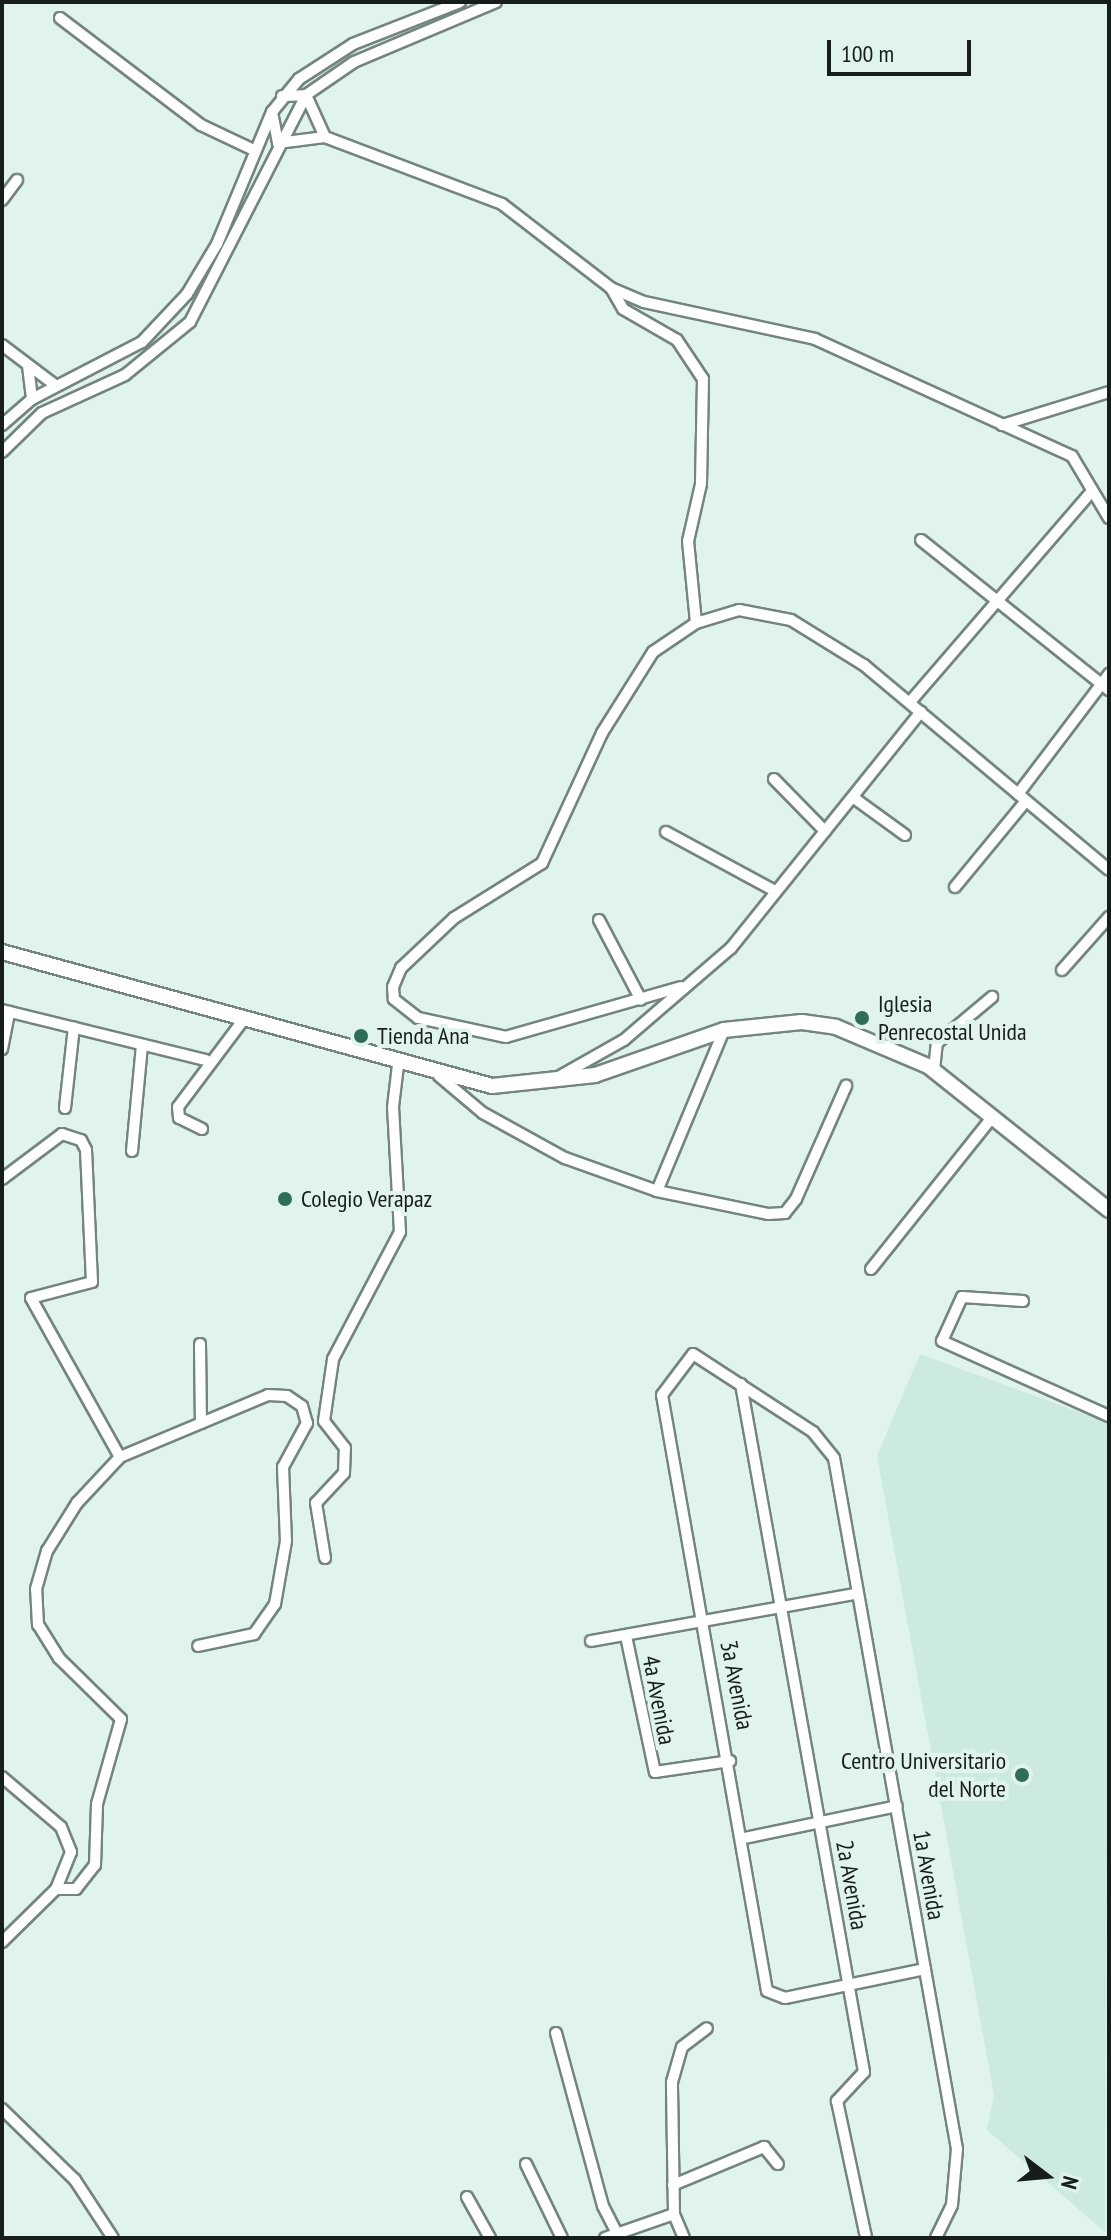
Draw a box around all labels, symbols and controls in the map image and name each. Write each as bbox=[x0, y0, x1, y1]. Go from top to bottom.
scale bar bbox=[831, 24, 975, 74]
text: 100 m bbox=[841, 38, 894, 69]
place label: Iglesia Penrecostal Unida bbox=[878, 990, 1027, 1046]
marker: Iglesia Penrecostal Unida bbox=[853, 1009, 871, 1027]
place label: Tienda Ana bbox=[377, 1022, 470, 1050]
marker: Tienda Ana bbox=[352, 1027, 370, 1045]
place label: Colegio Verapaz bbox=[301, 1185, 433, 1213]
marker: Colegio Verapaz bbox=[276, 1190, 294, 1208]
street label: 3a Avenida bbox=[714, 1638, 760, 1732]
street label: 4a Avenida bbox=[636, 1653, 682, 1747]
place label: Centro Universitario del Norte bbox=[841, 1747, 1006, 1803]
marker: Centro Universitario del Norte bbox=[1013, 1766, 1031, 1784]
street label: 1a Avenida bbox=[907, 1828, 951, 1922]
street label: 2a Avenida bbox=[830, 1838, 874, 1932]
north arrow bbox=[1007, 2136, 1087, 2216]
text: N bbox=[1055, 2173, 1085, 2192]

